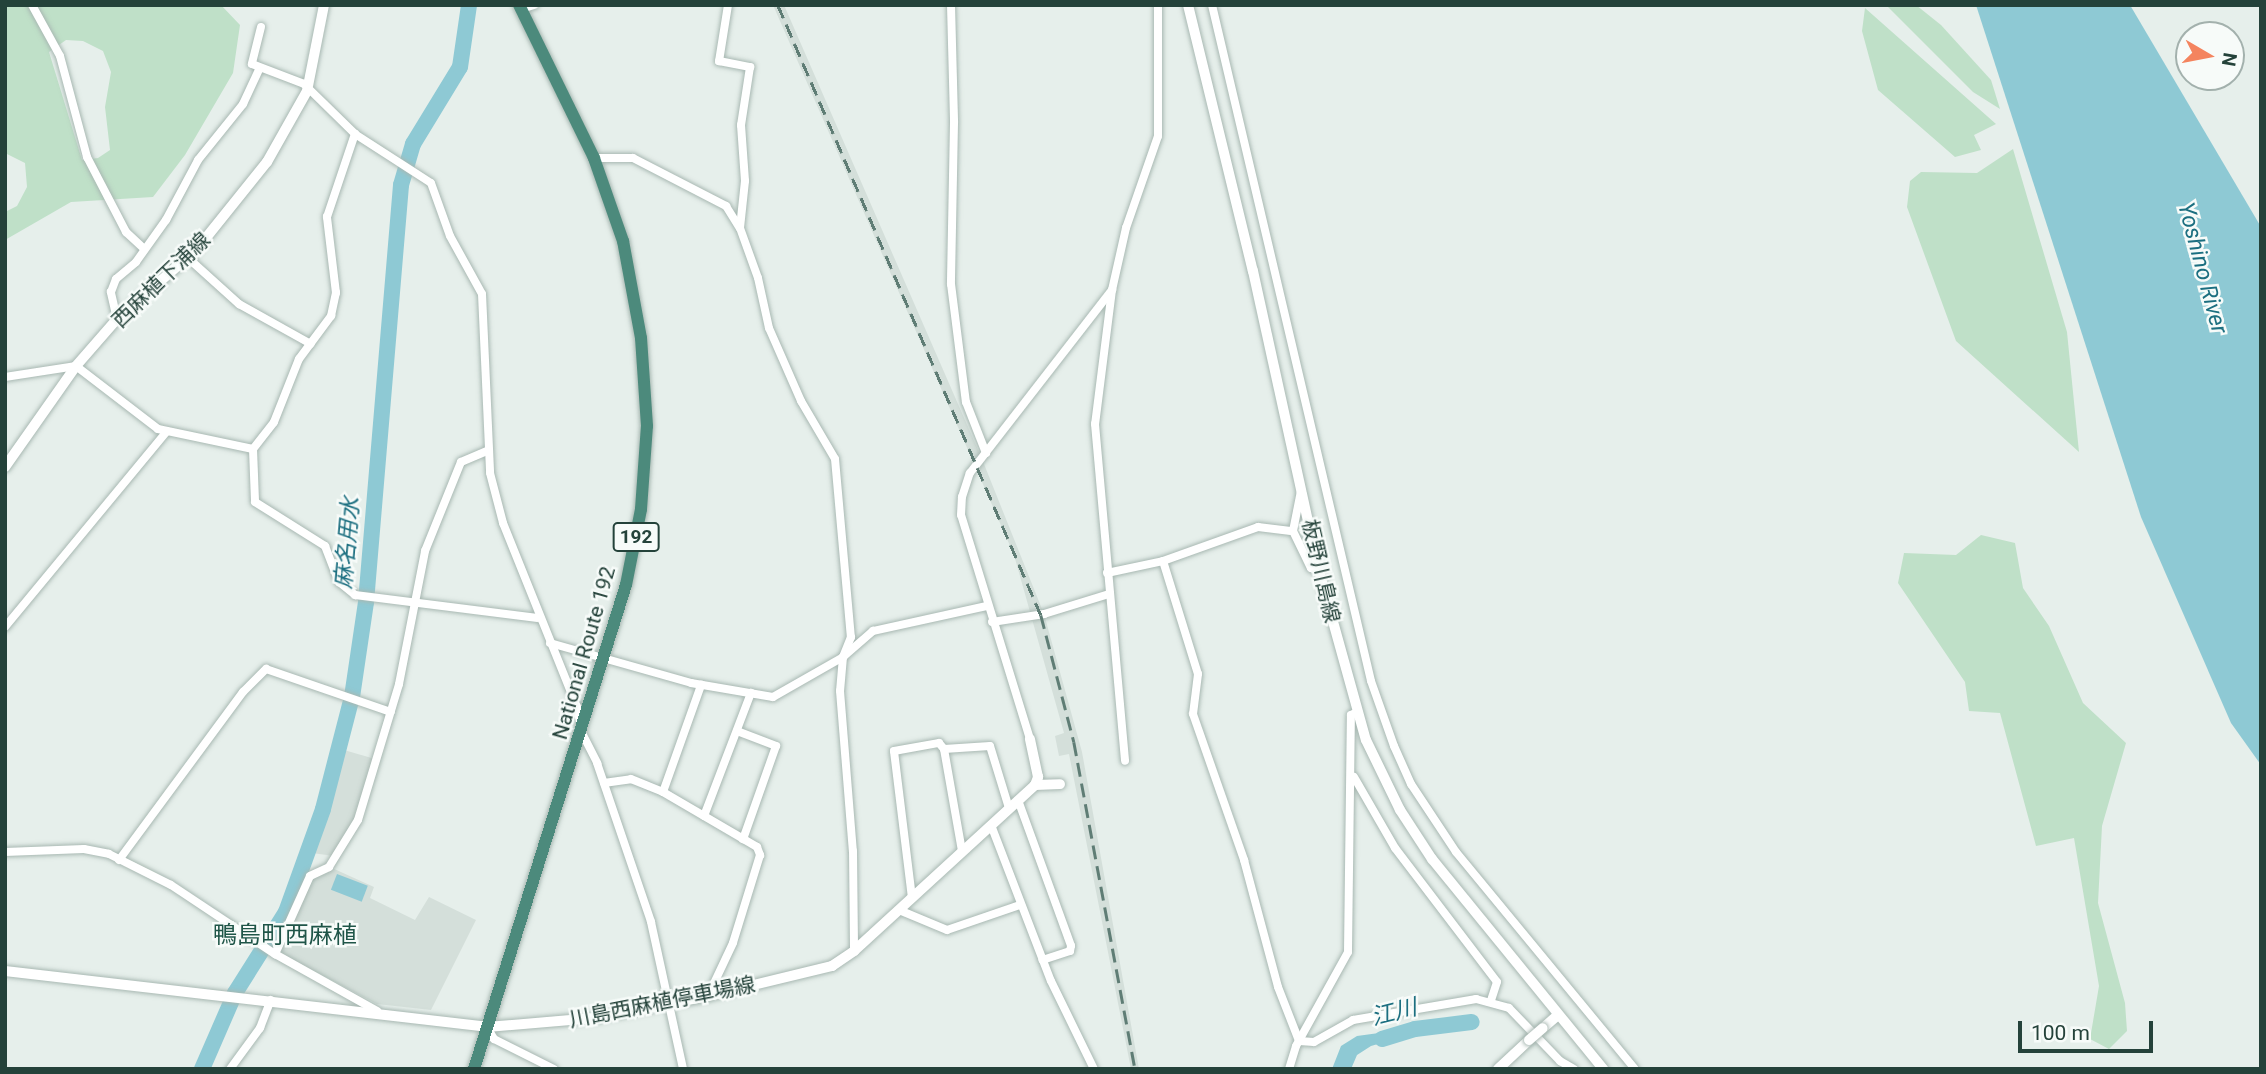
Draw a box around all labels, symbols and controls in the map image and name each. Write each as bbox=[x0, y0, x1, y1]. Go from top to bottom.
north arrow bbox=[2175, 21, 2245, 91]
text: N bbox=[2217, 51, 2242, 68]
water label: Yoshino River bbox=[2171, 199, 2233, 337]
street label: 西麻植下浦線 bbox=[107, 227, 215, 333]
water label: 麻名用水 bbox=[330, 496, 366, 590]
street label: 板野川島線 bbox=[1297, 517, 1345, 625]
road number: 192 bbox=[612, 522, 660, 552]
street label: National Route 192 bbox=[547, 564, 621, 742]
district label: 鴨島町西麻植 bbox=[213, 922, 357, 950]
street label: 川島西麻植停車場線 bbox=[567, 972, 757, 1032]
water label: 江川 bbox=[1368, 994, 1420, 1032]
scale bar bbox=[2021, 1007, 2156, 1052]
text: 100 m bbox=[2031, 1021, 2090, 1045]

